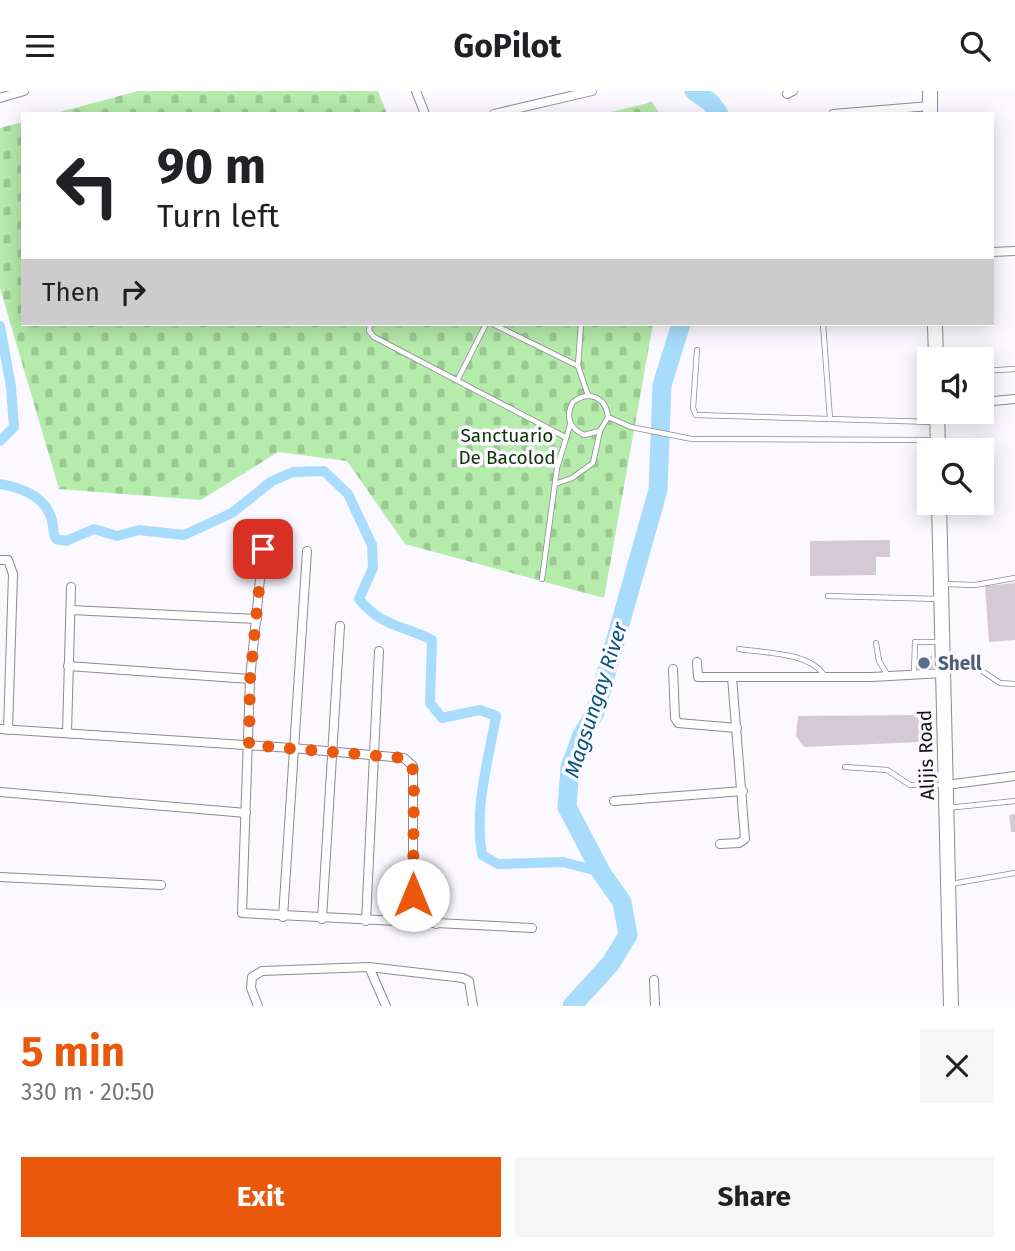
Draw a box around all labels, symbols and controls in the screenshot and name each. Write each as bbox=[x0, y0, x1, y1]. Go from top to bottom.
icon: menu bbox=[21, 27, 59, 65]
text: GoPilot bbox=[454, 27, 561, 65]
icon: search bbox=[956, 27, 994, 65]
text: 90 m bbox=[157, 137, 266, 196]
icon: left bbox=[42, 140, 133, 231]
text: Turn left bbox=[157, 197, 279, 235]
icon: right bbox=[114, 273, 152, 311]
text: Then bbox=[42, 277, 100, 308]
map controls bbox=[917, 347, 994, 515]
button: sound bbox=[917, 347, 994, 424]
park label: Sanctuario De Bacolod bbox=[458, 424, 556, 469]
button: search bbox=[917, 438, 994, 515]
pin bbox=[233, 519, 293, 579]
icon: arrive bbox=[244, 530, 282, 568]
water label: Magsungay River bbox=[559, 618, 634, 781]
place label: Shell bbox=[938, 652, 982, 675]
marker: Shell bbox=[916, 655, 932, 671]
street label: Alijis Road bbox=[913, 710, 939, 800]
position arrow bbox=[376, 858, 450, 932]
text: 5 min bbox=[21, 1027, 125, 1077]
button: close bbox=[920, 1029, 994, 1103]
text: 330 m · 20:50 bbox=[21, 1078, 155, 1106]
button: Exit bbox=[21, 1157, 501, 1237]
button: Share bbox=[515, 1157, 994, 1237]

